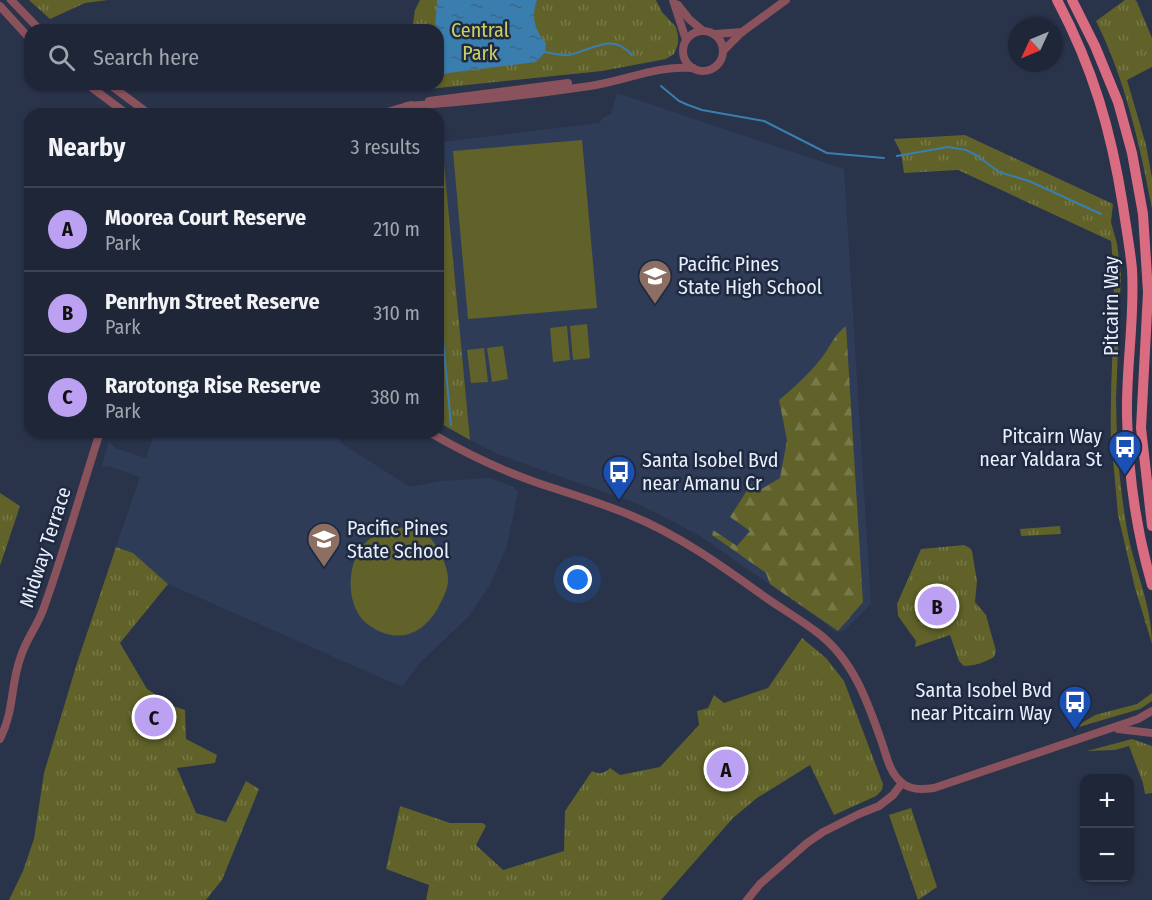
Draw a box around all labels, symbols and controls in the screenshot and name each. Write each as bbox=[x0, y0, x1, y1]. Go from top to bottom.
park label: Central Park bbox=[451, 18, 509, 65]
north arrow bbox=[1008, 18, 1062, 72]
search box bbox=[24, 24, 444, 90]
icon: search bbox=[45, 41, 78, 74]
text: Search here bbox=[93, 44, 199, 71]
text: Nearby bbox=[48, 132, 125, 163]
text: 3 results bbox=[351, 135, 420, 159]
text: Moorea Court Reserve bbox=[105, 204, 306, 231]
text: A bbox=[62, 217, 73, 241]
text: 210 m bbox=[373, 217, 420, 241]
text: Park bbox=[105, 231, 141, 255]
place label: Pacific Pines State High School bbox=[678, 252, 822, 299]
street label: Pitcairn Way bbox=[1099, 256, 1123, 356]
school or university icon: Pacific Pines State High School bbox=[637, 258, 673, 305]
text: Penrhyn Street Reserve bbox=[105, 288, 320, 315]
text: B bbox=[62, 301, 73, 325]
text: 310 m bbox=[373, 301, 420, 325]
text: Park bbox=[105, 315, 141, 339]
text: Rarotonga Rise Reserve bbox=[105, 372, 321, 399]
text: C bbox=[62, 385, 73, 409]
text: 380 m bbox=[370, 385, 420, 409]
text: Park bbox=[105, 399, 141, 423]
place label: Pitcairn Way near Yaldara St bbox=[979, 424, 1102, 471]
bus stop icon: Pitcairn Way near Yaldara St bbox=[1107, 429, 1143, 476]
place label: Santa Isobel Bvd near Amanu Cr bbox=[642, 448, 778, 495]
bus stop icon: Santa Isobel Bvd near Amanu Cr bbox=[601, 454, 637, 501]
street label: Midway Terrace bbox=[14, 484, 76, 610]
place label: Pacific Pines State School bbox=[347, 516, 449, 563]
school or university icon: Pacific Pines State School bbox=[306, 521, 342, 568]
your location bbox=[563, 565, 592, 594]
pin: B bbox=[918, 584, 956, 628]
place label: Santa Isobel Bvd near Pitcairn Way bbox=[910, 678, 1052, 725]
bus stop icon: Santa Isobel Bvd near Pitcairn Way bbox=[1057, 684, 1093, 731]
pin: C bbox=[134, 694, 174, 740]
pin: A bbox=[706, 746, 746, 792]
map controls bbox=[1080, 774, 1134, 882]
button: + bbox=[1080, 774, 1134, 828]
button: − bbox=[1080, 828, 1134, 882]

